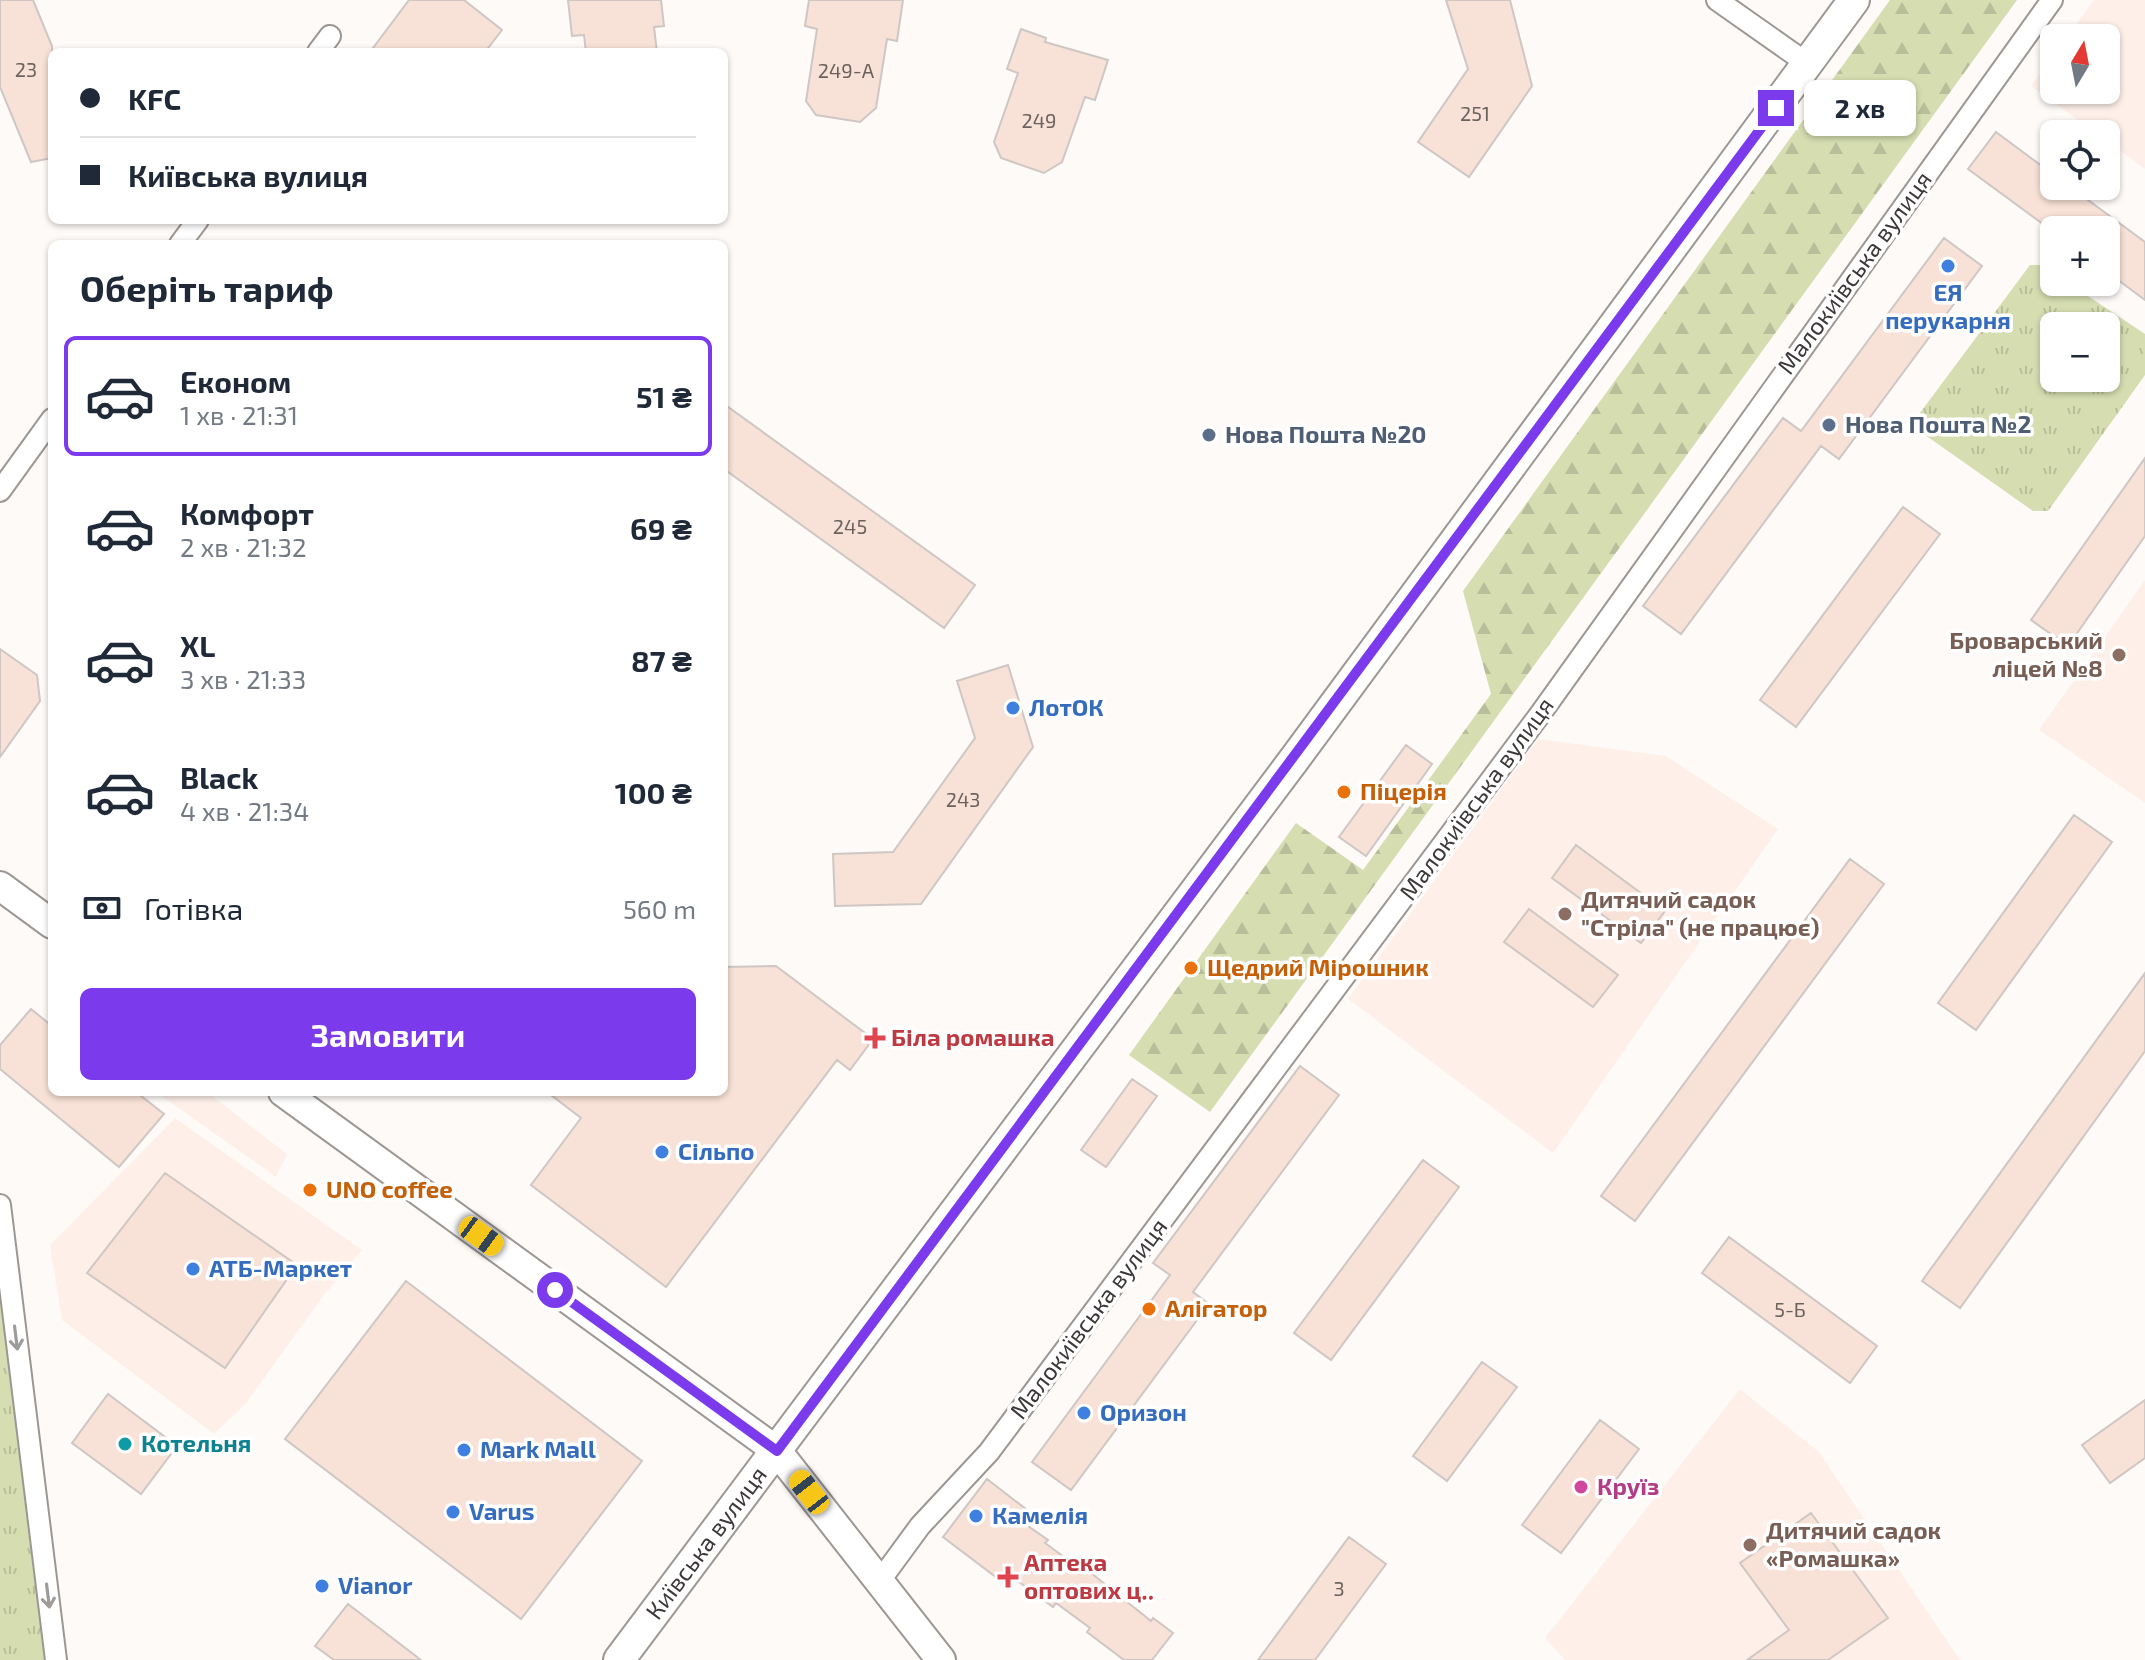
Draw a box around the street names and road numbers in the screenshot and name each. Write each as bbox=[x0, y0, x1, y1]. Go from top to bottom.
street label: Малокиївська вулиця bbox=[1771, 165, 1938, 380]
street label: Малокиївська вулиця bbox=[1393, 691, 1560, 906]
street label: Малокиївська вулиця bbox=[1003, 1212, 1173, 1425]
street label: Київська вулиця bbox=[639, 1460, 772, 1624]

